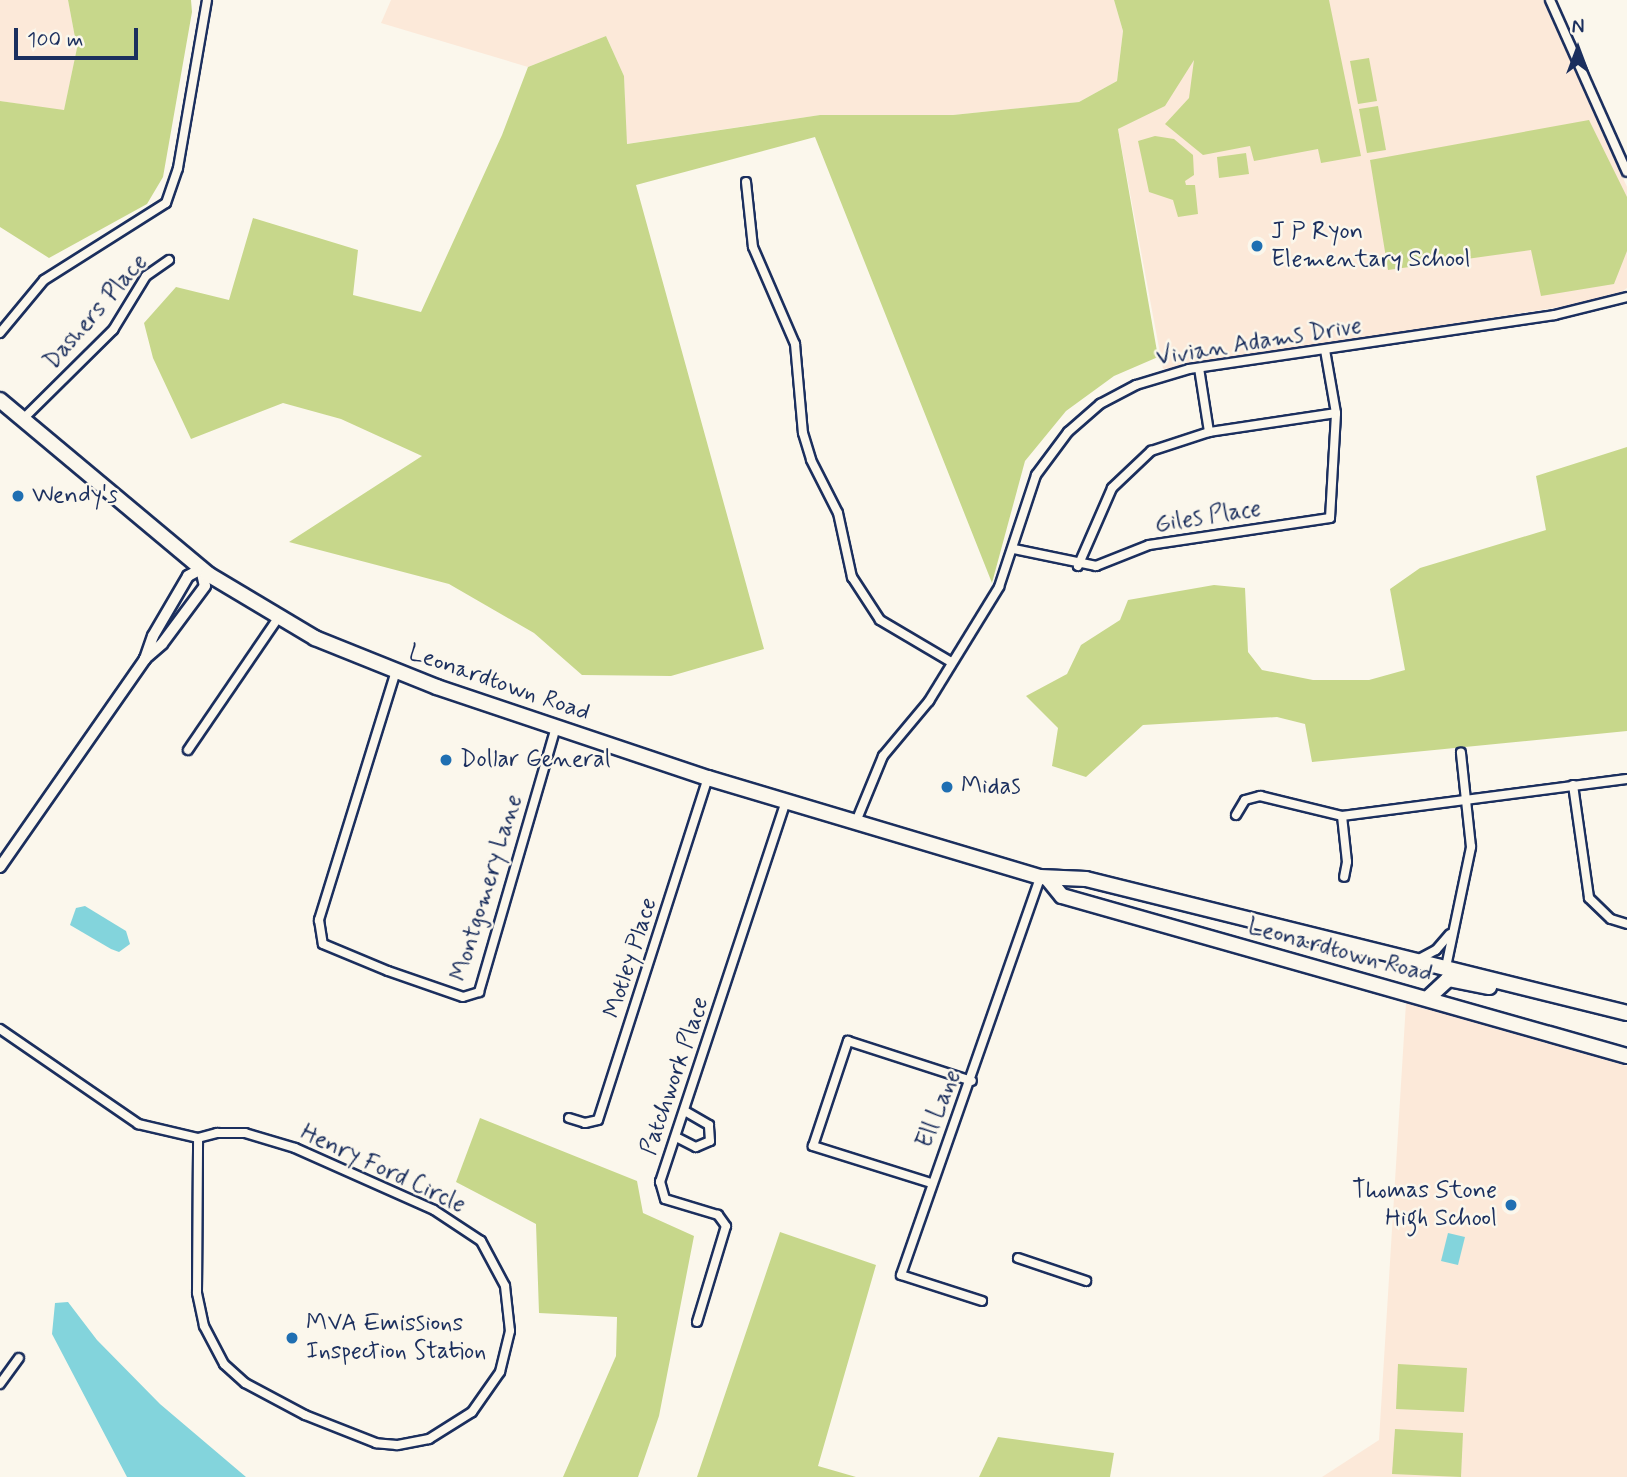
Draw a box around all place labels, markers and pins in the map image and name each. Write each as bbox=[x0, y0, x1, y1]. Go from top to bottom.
place label: J P Ryon Elementary School bbox=[1271, 218, 1470, 274]
marker: J P Ryon Elementary School bbox=[1249, 238, 1265, 254]
place label: Wendy's bbox=[32, 482, 118, 510]
marker: Wendy's bbox=[10, 488, 26, 504]
place label: Dollar General bbox=[460, 746, 609, 774]
marker: Dollar General bbox=[438, 752, 454, 768]
place label: Midas bbox=[961, 773, 1021, 801]
marker: Midas bbox=[939, 779, 955, 795]
place label: Thomas Stone High School bbox=[1352, 1177, 1497, 1233]
marker: Thomas Stone High School bbox=[1503, 1197, 1519, 1213]
place label: MVA Emissions Inspection Station bbox=[306, 1310, 484, 1366]
marker: MVA Emissions Inspection Station bbox=[284, 1330, 300, 1346]

